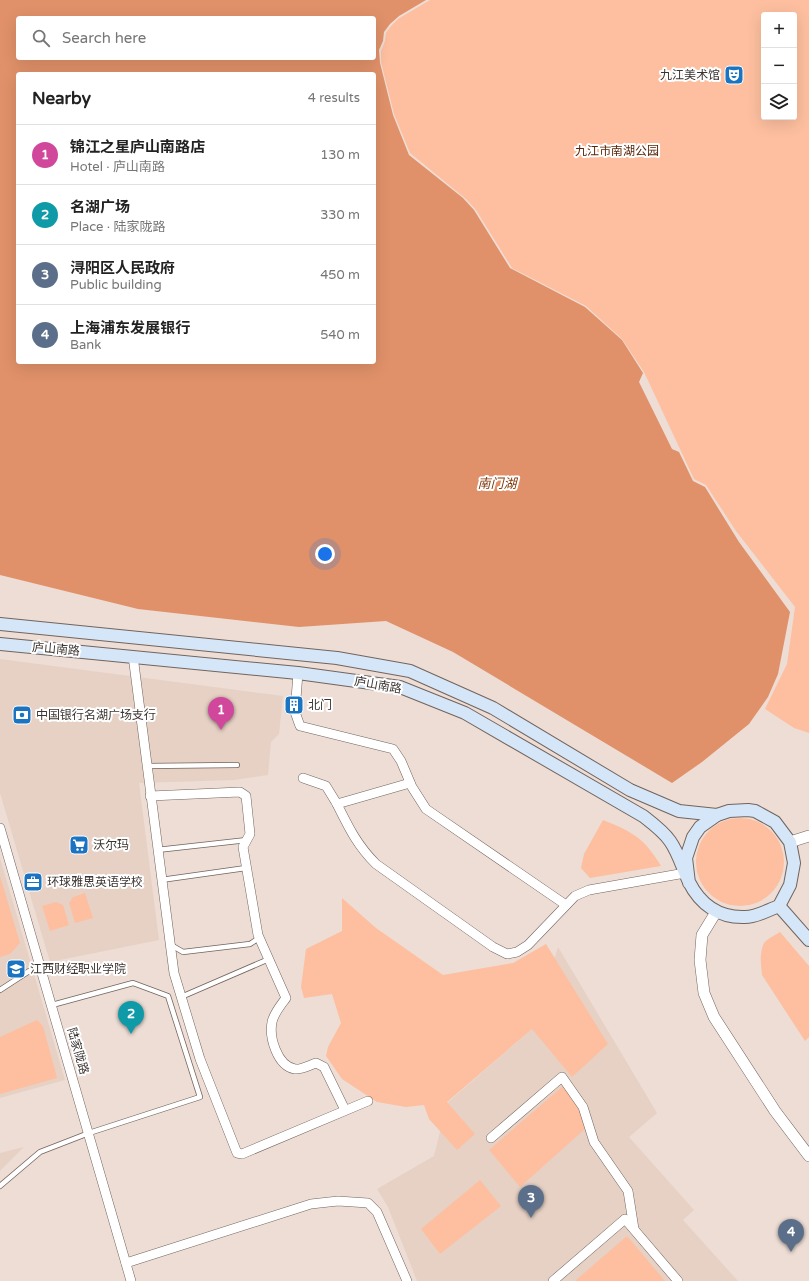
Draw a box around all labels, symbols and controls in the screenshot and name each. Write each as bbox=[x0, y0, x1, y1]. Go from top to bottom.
map controls bbox=[761, 12, 797, 120]
button: + bbox=[761, 12, 797, 48]
search box bbox=[16, 16, 376, 60]
icon: search bbox=[30, 27, 52, 49]
text: Search here bbox=[62, 29, 146, 47]
button: − bbox=[761, 48, 797, 84]
theatre icon: 九江美术馆 bbox=[723, 64, 745, 86]
place label: 九江美术馆 bbox=[660, 68, 720, 82]
button: layers bbox=[761, 84, 797, 120]
text: Nearby bbox=[32, 88, 91, 109]
text: 4 results bbox=[308, 90, 360, 106]
text: 锦江之星庐山南路店 bbox=[70, 138, 205, 156]
park label: 九江市南湖公园 bbox=[575, 144, 659, 158]
text: 1 bbox=[41, 147, 49, 163]
text: 130 m bbox=[320, 147, 360, 163]
text: Hotel · 庐山南路 bbox=[70, 159, 165, 175]
text: 名湖广场 bbox=[70, 198, 130, 216]
text: 2 bbox=[41, 207, 49, 223]
text: 330 m bbox=[320, 207, 360, 223]
text: Place · 陆家陇路 bbox=[70, 219, 166, 235]
text: 浔阳区人民政府 bbox=[70, 259, 175, 277]
text: 3 bbox=[41, 267, 49, 283]
text: 450 m bbox=[320, 267, 360, 283]
text: Public building bbox=[70, 277, 162, 293]
text: 上海浦东发展银行 bbox=[70, 319, 190, 337]
text: 4 bbox=[41, 327, 49, 343]
text: 540 m bbox=[320, 327, 360, 343]
text: Bank bbox=[70, 337, 101, 353]
water label: 南门湖 bbox=[477, 476, 518, 492]
your location bbox=[315, 544, 335, 564]
street label: 庐山南路 bbox=[31, 640, 81, 658]
street label: 庐山南路 bbox=[353, 674, 403, 696]
building icon: 北门 bbox=[283, 694, 305, 716]
pin: 1 bbox=[208, 697, 234, 730]
place label: 北门 bbox=[308, 698, 332, 712]
bank icon: 中国银行名湖广场支行 bbox=[11, 704, 33, 726]
place label: 中国银行名湖广场支行 bbox=[36, 708, 156, 722]
supermarket icon: 沃尔玛 bbox=[68, 834, 90, 856]
place label: 沃尔玛 bbox=[93, 838, 129, 852]
office icon: 环球雅思英语学校 bbox=[22, 871, 44, 893]
place label: 环球雅思英语学校 bbox=[47, 875, 143, 889]
school or university icon: 江西财经职业学院 bbox=[5, 958, 27, 980]
place label: 江西财经职业学院 bbox=[30, 962, 126, 976]
pin: 2 bbox=[118, 1001, 144, 1034]
street label: 陆家陇路 bbox=[65, 1026, 91, 1076]
pin: 3 bbox=[518, 1185, 544, 1218]
pin: 4 bbox=[778, 1219, 804, 1252]

